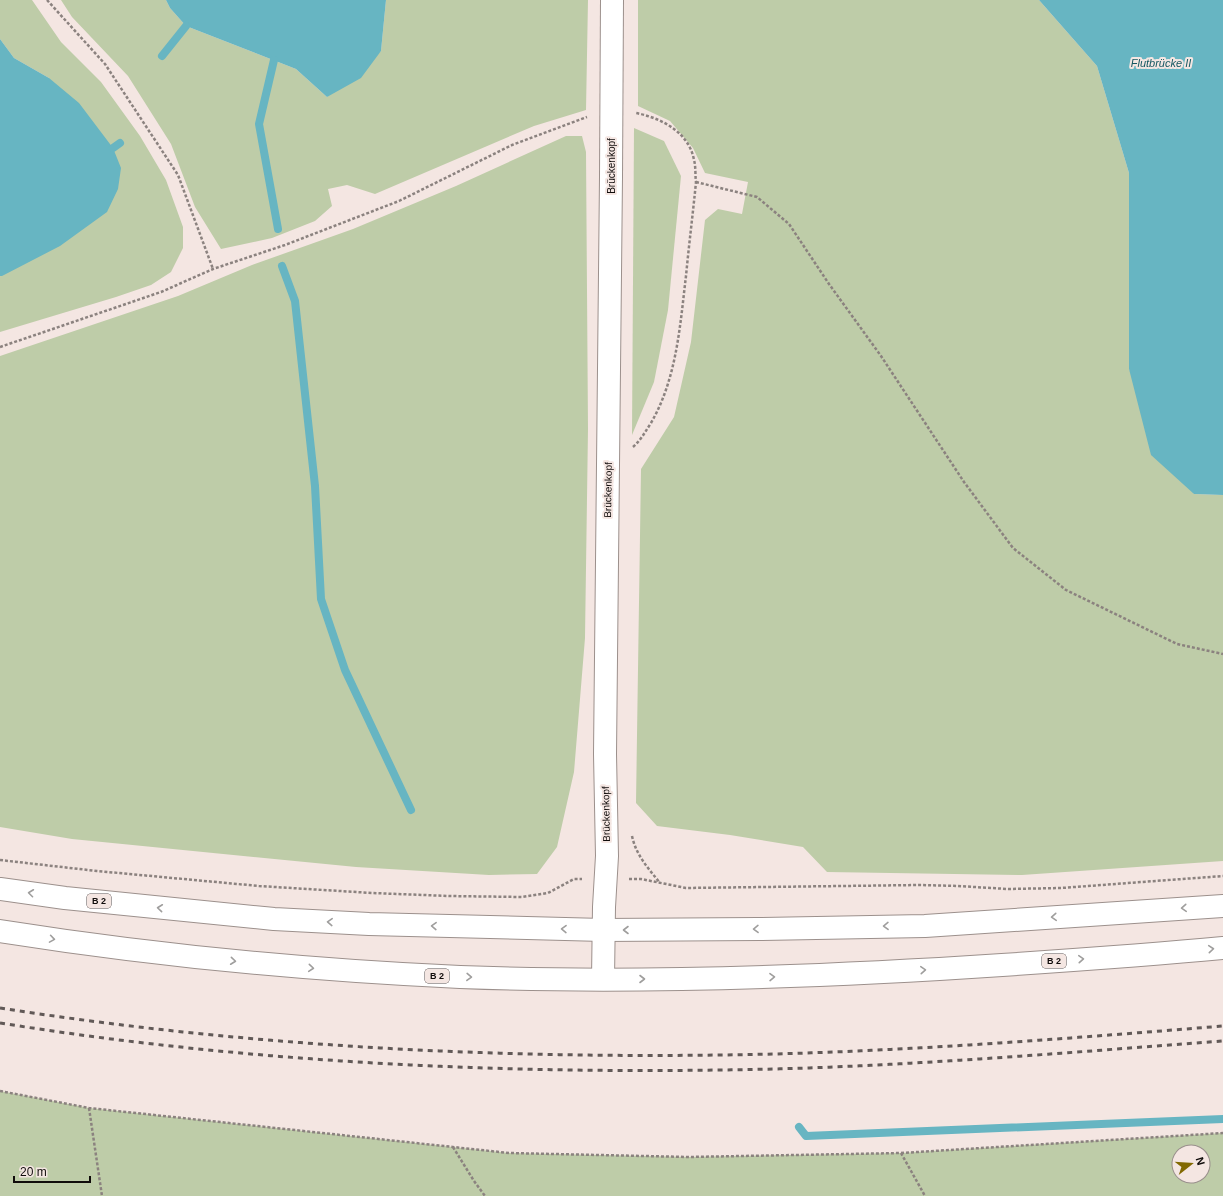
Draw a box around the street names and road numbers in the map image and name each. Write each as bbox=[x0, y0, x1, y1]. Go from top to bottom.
street label: Brückenkopf bbox=[606, 138, 617, 194]
street label: Brückenkopf bbox=[602, 462, 614, 518]
street label: Brückenkopf bbox=[600, 786, 612, 842]
road number: B 2 bbox=[87, 894, 111, 908]
road number: B 2 bbox=[1042, 954, 1066, 968]
road number: B 2 bbox=[425, 969, 449, 983]

